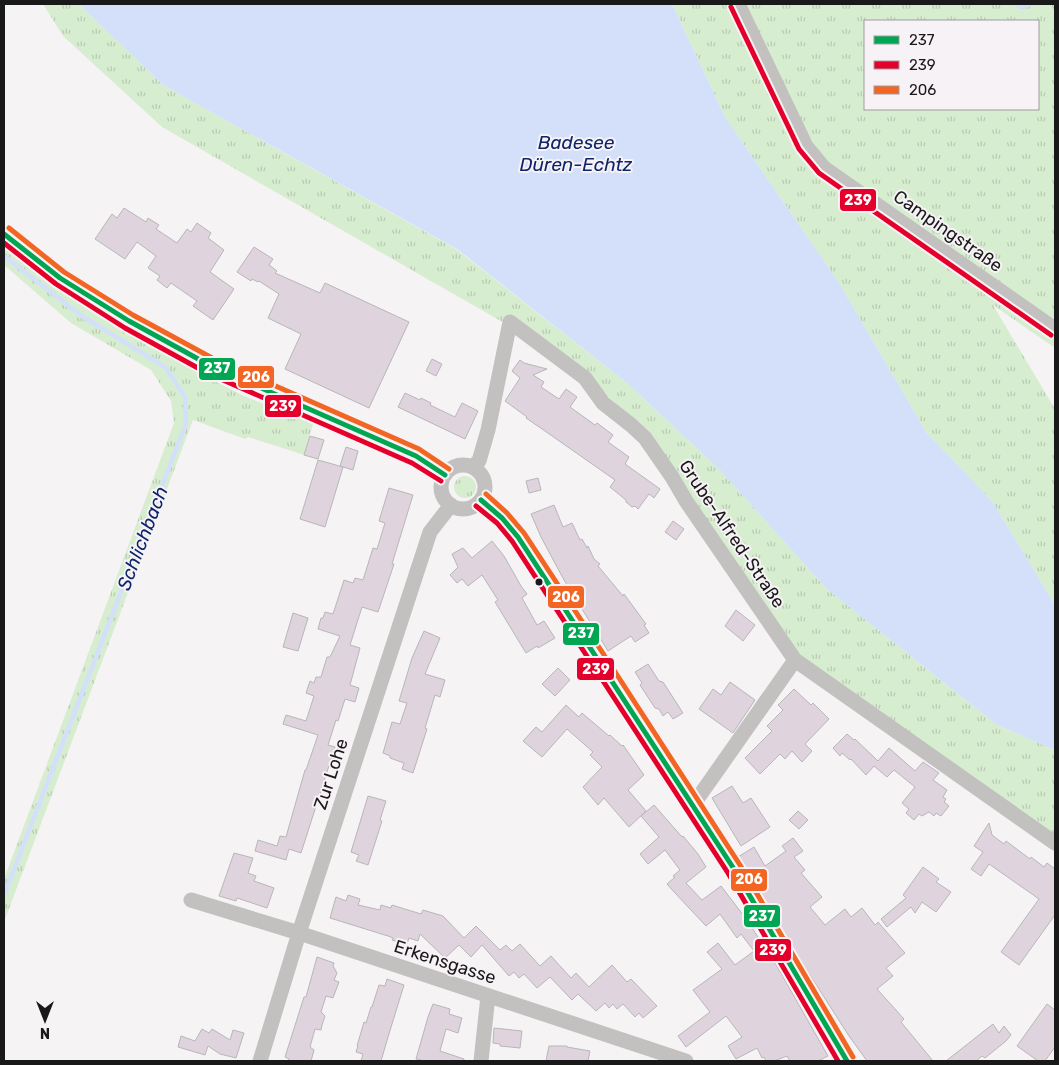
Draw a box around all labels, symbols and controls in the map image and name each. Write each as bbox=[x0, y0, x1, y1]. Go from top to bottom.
legend bbox=[864, 20, 1039, 110]
text: 237 bbox=[909, 31, 935, 49]
text: 239 bbox=[909, 56, 936, 74]
text: 206 bbox=[909, 81, 936, 99]
water label: Badesee Düren-Echtz bbox=[520, 131, 633, 176]
street label: Campingstraße bbox=[889, 185, 1007, 277]
line badge: 239 bbox=[839, 188, 877, 212]
text: 239 bbox=[844, 192, 872, 209]
line badge: 237 bbox=[198, 357, 236, 381]
text: 237 bbox=[204, 360, 230, 377]
line badge: 206 bbox=[237, 365, 275, 389]
text: 206 bbox=[242, 369, 270, 386]
line badge: 239 bbox=[264, 394, 302, 418]
text: 239 bbox=[269, 398, 297, 415]
street label: Grube-Alfred-Straße bbox=[674, 456, 790, 612]
water label: Schlichbach bbox=[112, 483, 173, 593]
unlabelled marker bbox=[534, 577, 544, 587]
line badge: 206 bbox=[547, 585, 585, 609]
text: 206 bbox=[552, 589, 580, 606]
line badge: 237 bbox=[562, 622, 600, 646]
text: 237 bbox=[568, 625, 594, 642]
line badge: 239 bbox=[576, 657, 615, 681]
text: 239 bbox=[582, 661, 610, 678]
street label: Zur Lohe bbox=[309, 736, 353, 812]
line badge: 206 bbox=[730, 868, 768, 892]
text: 206 bbox=[735, 871, 763, 888]
line badge: 237 bbox=[743, 904, 781, 928]
text: 237 bbox=[749, 908, 775, 925]
street label: Erkensgasse bbox=[391, 935, 499, 989]
line badge: 239 bbox=[754, 938, 792, 962]
text: 239 bbox=[759, 942, 787, 959]
north arrow bbox=[20, 995, 70, 1045]
text: N bbox=[40, 1024, 50, 1041]

